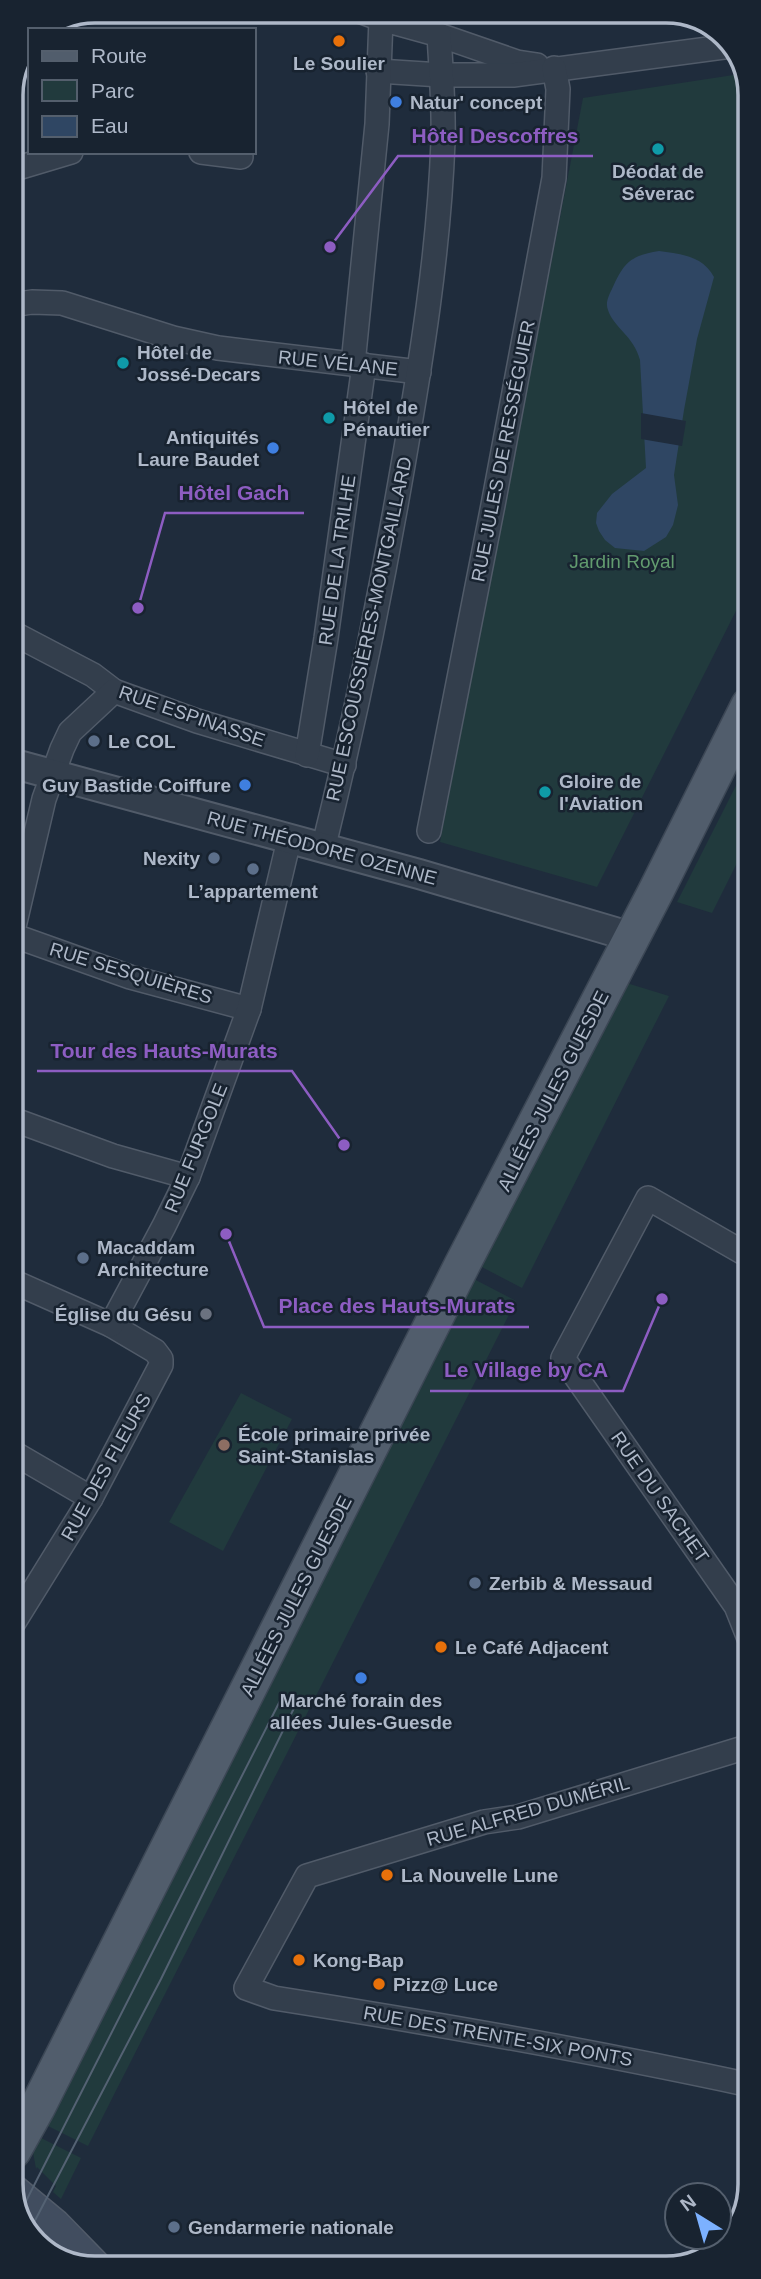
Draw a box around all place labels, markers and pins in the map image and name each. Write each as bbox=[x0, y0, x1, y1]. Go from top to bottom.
marker: Le Soulier bbox=[331, 33, 347, 49]
place label: Le Soulier bbox=[293, 53, 386, 74]
place label: Natur' concept bbox=[410, 92, 543, 113]
marker: Natur' concept bbox=[388, 94, 404, 110]
callout: Hôtel Descoffres bbox=[398, 114, 593, 156]
marker: Déodat de Séverac bbox=[650, 141, 666, 157]
place label: Déodat de Séverac bbox=[612, 161, 704, 204]
place label: Hôtel de Jossé-Decars bbox=[137, 342, 261, 385]
marker: Hôtel de Jossé-Decars bbox=[115, 355, 131, 371]
place label: Hôtel de Pénautier bbox=[343, 397, 430, 440]
marker: Hôtel de Pénautier bbox=[321, 410, 337, 426]
place label: Antiquités Laure Baudet bbox=[138, 427, 260, 470]
marker: Antiquités Laure Baudet bbox=[265, 440, 281, 456]
callout: Hôtel Gach bbox=[165, 471, 304, 513]
place label: Le COL bbox=[108, 731, 176, 752]
marker: Le COL bbox=[86, 733, 102, 749]
place label: Gloire de l'Aviation bbox=[559, 771, 643, 814]
place label: Guy Bastide Coiffure bbox=[42, 775, 231, 796]
marker: Guy Bastide Coiffure bbox=[237, 777, 253, 793]
marker: Gloire de l'Aviation bbox=[537, 784, 553, 800]
place label: Nexity bbox=[143, 848, 200, 869]
marker: Nexity bbox=[206, 850, 222, 866]
marker: L’appartement bbox=[245, 861, 261, 877]
place label: L’appartement bbox=[188, 881, 319, 902]
callout: Tour des Hauts-Murats bbox=[37, 1029, 292, 1071]
place label: Macaddam Architecture bbox=[97, 1237, 209, 1280]
marker: Macaddam Architecture bbox=[75, 1250, 91, 1266]
callout: Place des Hauts-Murats bbox=[264, 1285, 529, 1327]
place label: Église du Gésu bbox=[55, 1304, 192, 1325]
marker: Église du Gésu bbox=[198, 1306, 214, 1322]
callout: Le Village by CA bbox=[430, 1349, 623, 1391]
place label: École primaire privée Saint-Stanislas bbox=[238, 1424, 430, 1467]
marker: École primaire privée Saint-Stanislas bbox=[216, 1437, 232, 1453]
place label: Zerbib & Messaud bbox=[489, 1573, 653, 1594]
marker: Zerbib & Messaud bbox=[467, 1575, 483, 1591]
place label: Le Café Adjacent bbox=[455, 1637, 609, 1658]
marker: Le Café Adjacent bbox=[433, 1639, 449, 1655]
marker: Marché forain des allées Jules-Guesde bbox=[353, 1670, 369, 1686]
place label: Marché forain des allées Jules-Guesde bbox=[270, 1690, 452, 1733]
place label: La Nouvelle Lune bbox=[401, 1865, 558, 1886]
marker: La Nouvelle Lune bbox=[379, 1867, 395, 1883]
place label: Kong-Bap bbox=[313, 1950, 404, 1971]
marker: Kong-Bap bbox=[291, 1952, 307, 1968]
place label: Pizz@ Luce bbox=[393, 1974, 498, 1995]
marker: Pizz@ Luce bbox=[371, 1976, 387, 1992]
place label: Gendarmerie nationale bbox=[188, 2217, 394, 2238]
marker: Gendarmerie nationale bbox=[166, 2219, 182, 2235]

